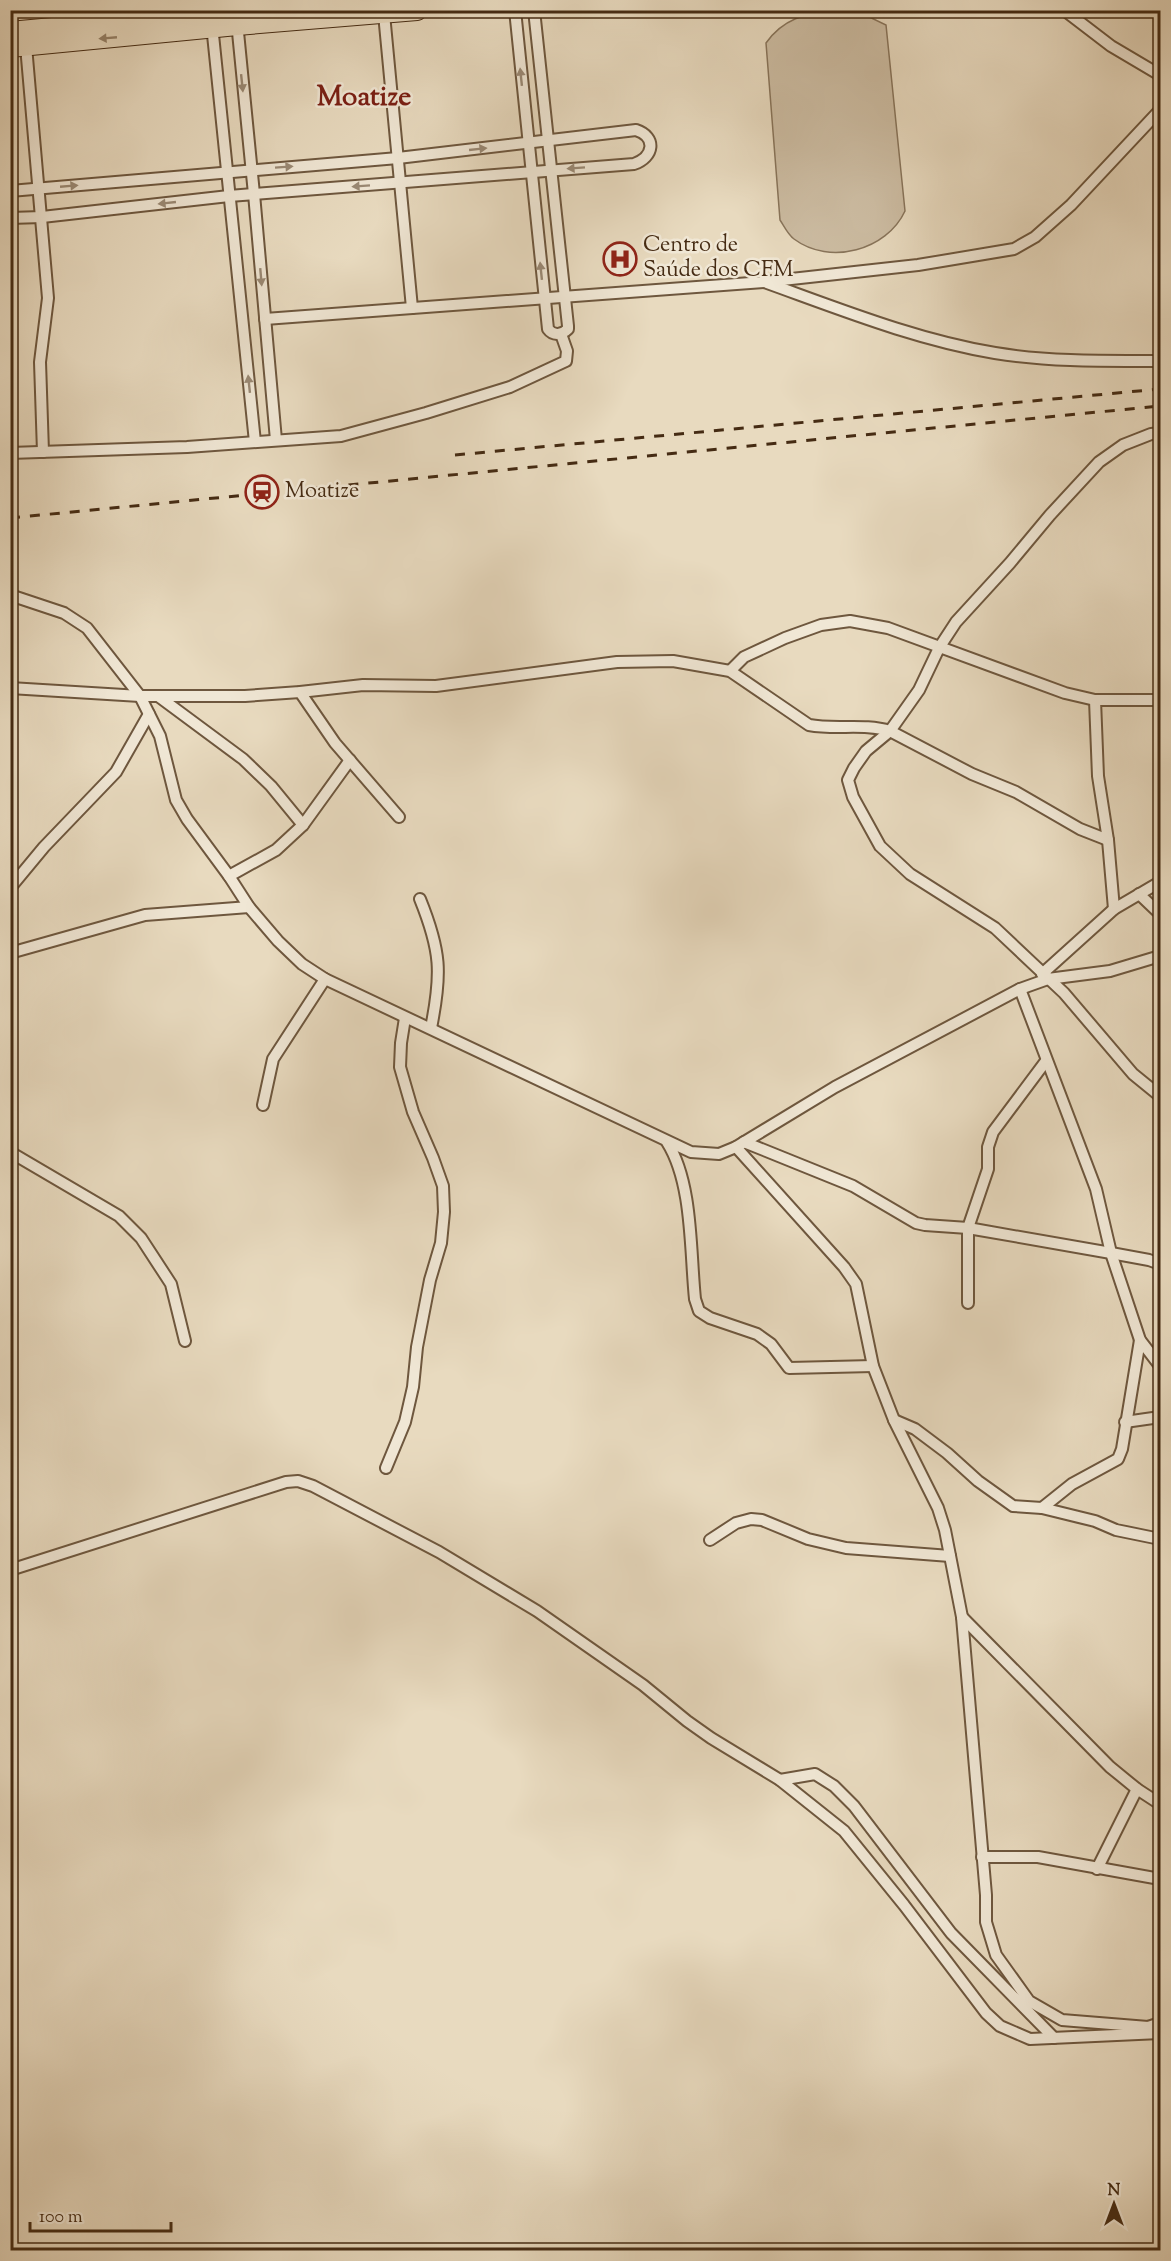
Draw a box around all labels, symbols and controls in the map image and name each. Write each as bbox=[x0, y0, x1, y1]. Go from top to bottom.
one-way arrow bbox=[99, 33, 118, 43]
one-way arrow bbox=[517, 67, 526, 86]
one-way arrow bbox=[237, 74, 247, 93]
district label: Moatize bbox=[317, 78, 411, 118]
one-way arrow bbox=[469, 144, 488, 154]
one-way arrow bbox=[274, 162, 293, 171]
one-way arrow bbox=[566, 163, 585, 173]
one-way arrow bbox=[59, 181, 78, 191]
one-way arrow bbox=[351, 181, 370, 191]
one-way arrow bbox=[157, 198, 176, 208]
place label: Centro de Saúde dos CFM bbox=[643, 230, 794, 287]
hospital icon: Centro de Saúde dos CFM bbox=[602, 241, 638, 277]
one-way arrow bbox=[536, 261, 546, 280]
one-way arrow bbox=[256, 268, 266, 287]
one-way arrow bbox=[244, 374, 254, 393]
station icon: Moatize bbox=[244, 474, 280, 510]
place label: Moatize bbox=[285, 476, 359, 508]
north arrow bbox=[1084, 2174, 1144, 2234]
text: N bbox=[1108, 2180, 1121, 2203]
scale bar bbox=[30, 2195, 171, 2233]
text: 100 m bbox=[39, 2205, 83, 2231]

